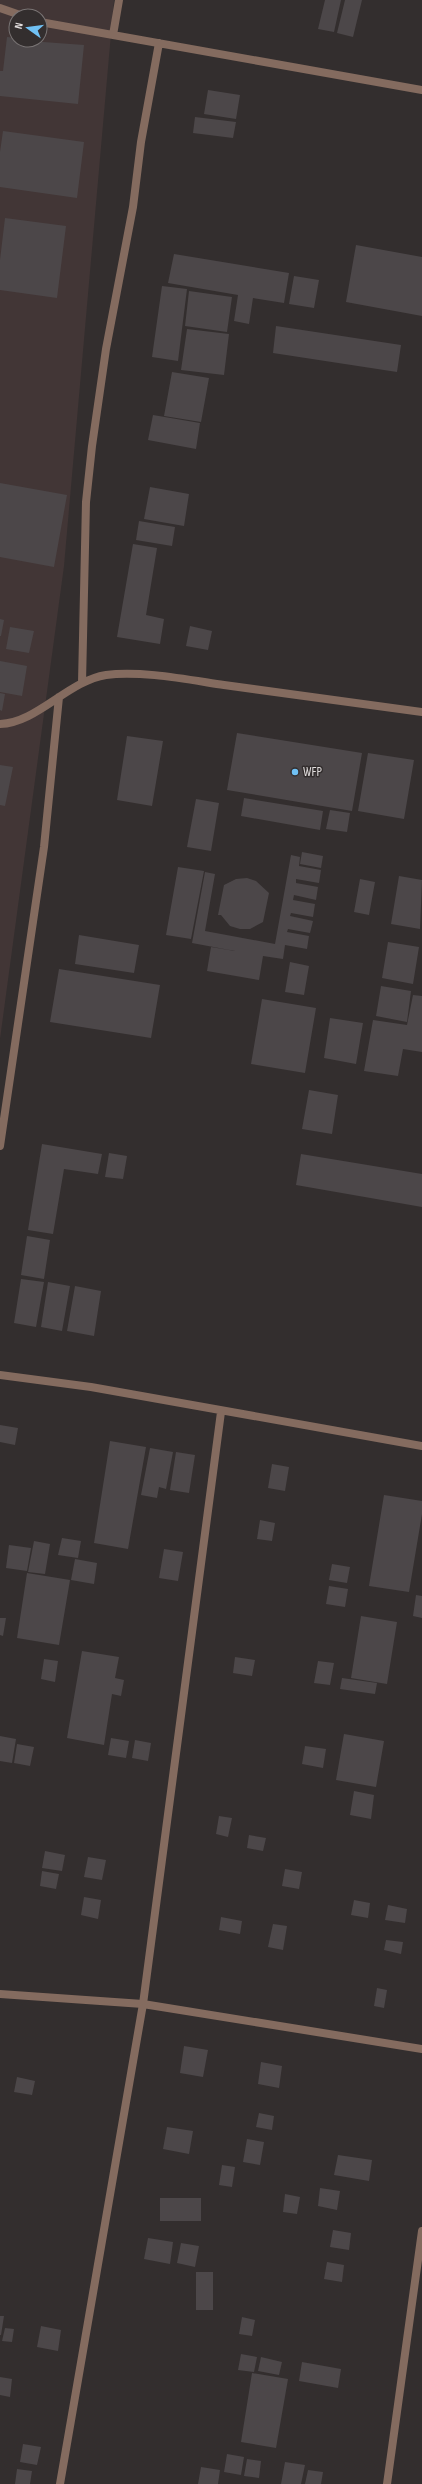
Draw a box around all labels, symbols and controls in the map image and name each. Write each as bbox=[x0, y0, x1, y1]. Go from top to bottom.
north arrow bbox=[8, 8, 48, 48]
text: N bbox=[12, 21, 26, 30]
place label: WFP bbox=[303, 764, 323, 780]
marker: WFP bbox=[290, 767, 300, 777]

